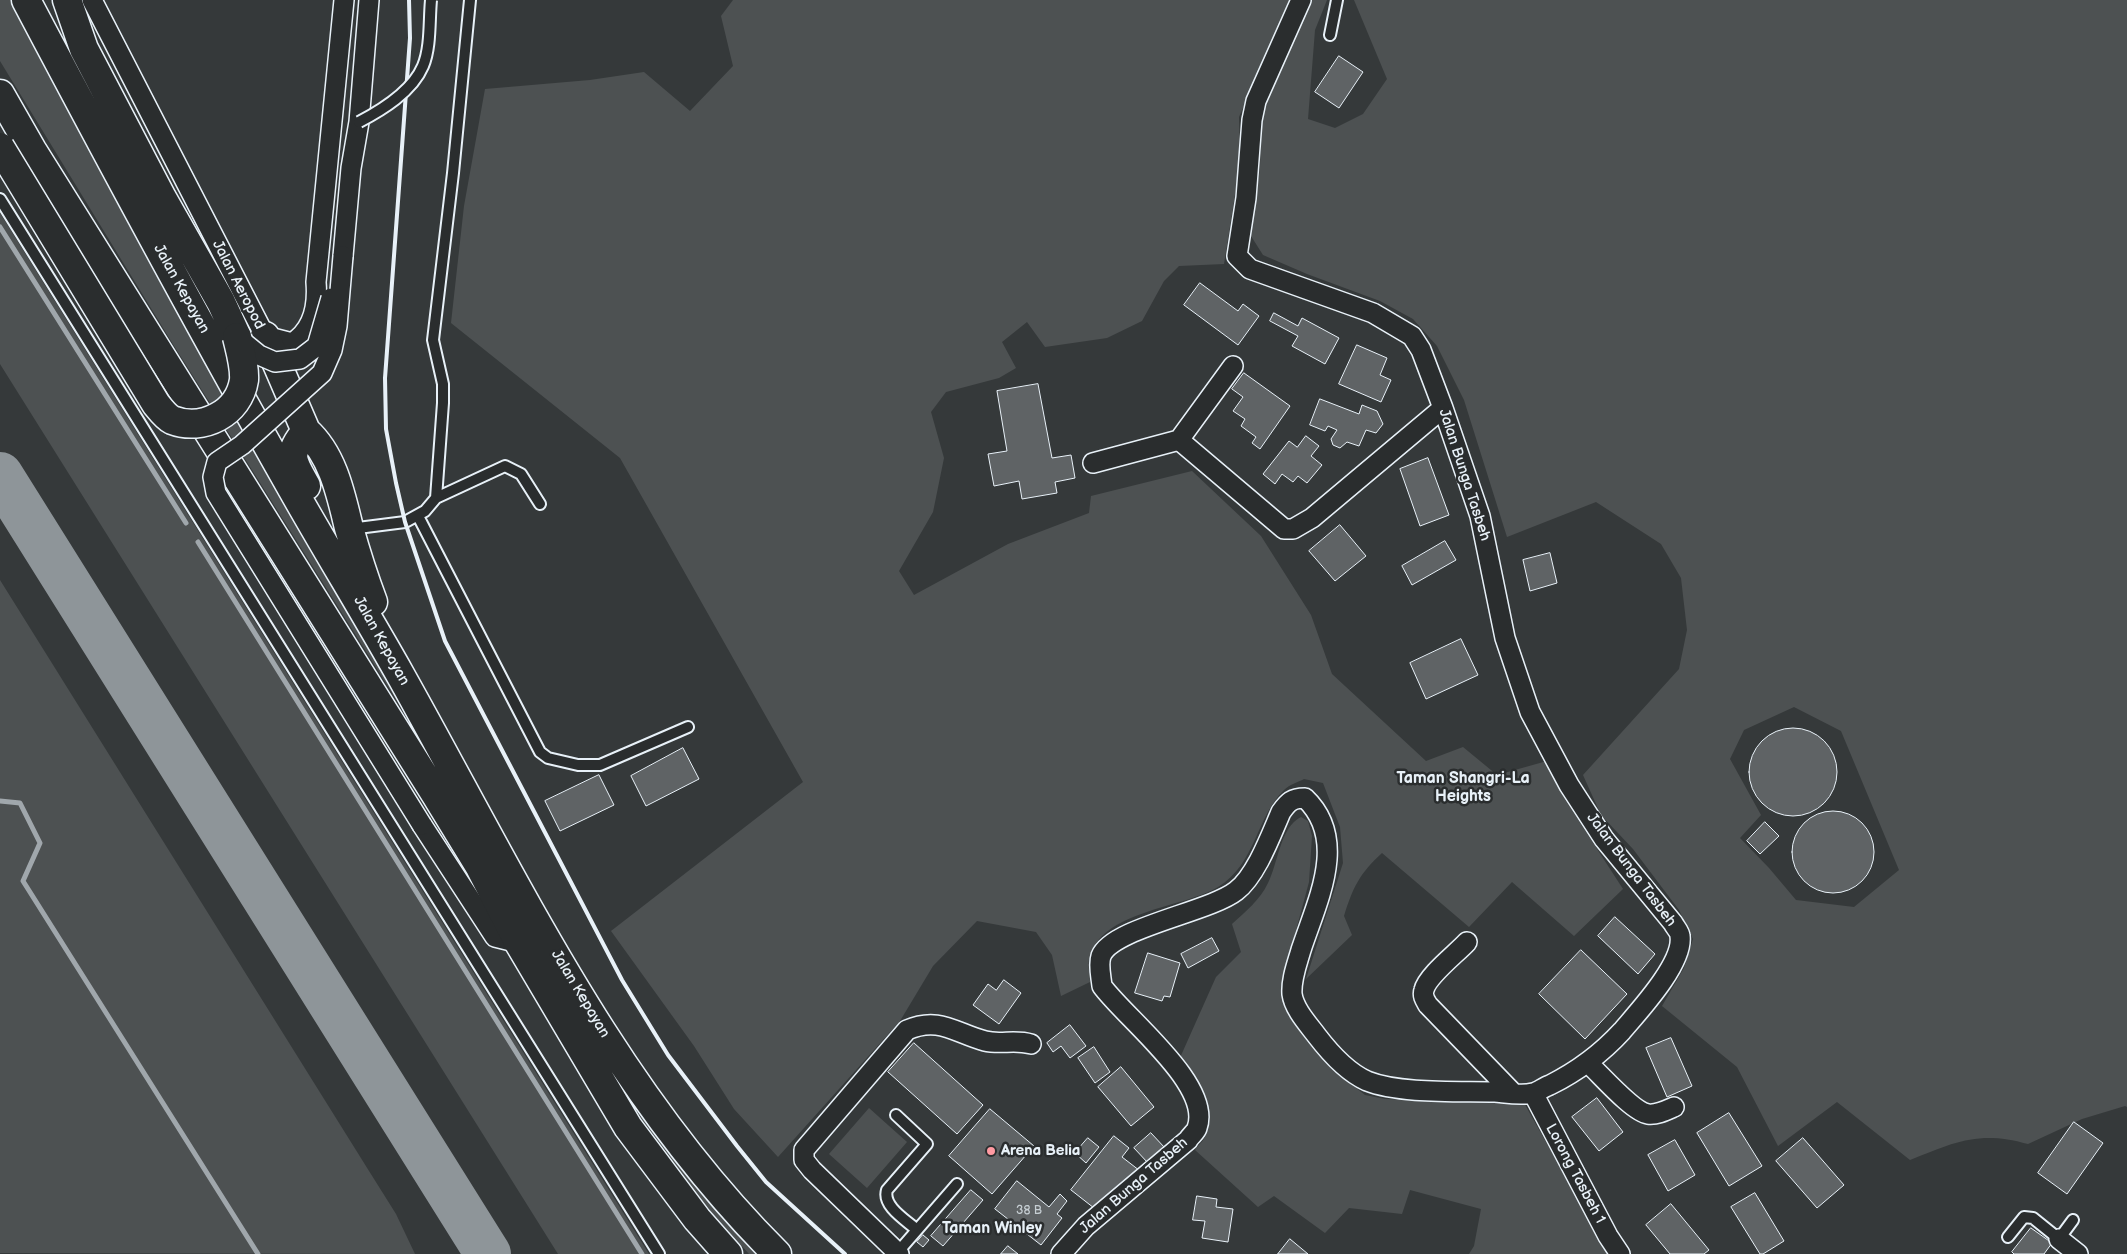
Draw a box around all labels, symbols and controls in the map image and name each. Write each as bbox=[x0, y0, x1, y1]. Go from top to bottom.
street label: Jalan Aeropod bbox=[208, 237, 268, 333]
street label: Jalan Kepayan bbox=[149, 241, 213, 337]
street label: Jalan Bunga Tasbeh bbox=[1434, 407, 1494, 543]
street label: Jalan Kepayan bbox=[349, 593, 413, 689]
district label: Taman Shangri-La Heights bbox=[1396, 769, 1530, 807]
street label: Jalan Bunga Tasbeh bbox=[1582, 810, 1680, 930]
street label: Jalan Kepayan bbox=[547, 947, 613, 1041]
street label: Lorong Tasbeh 1 bbox=[1541, 1121, 1609, 1227]
street label: Jalan Bunga Tasbeh bbox=[1076, 1134, 1192, 1238]
place label: Arena Belia bbox=[1001, 1142, 1080, 1160]
marker: Arena Belia bbox=[985, 1145, 997, 1157]
house number: 38 B bbox=[1016, 1204, 1042, 1218]
district label: Taman Winley bbox=[942, 1219, 1042, 1239]

